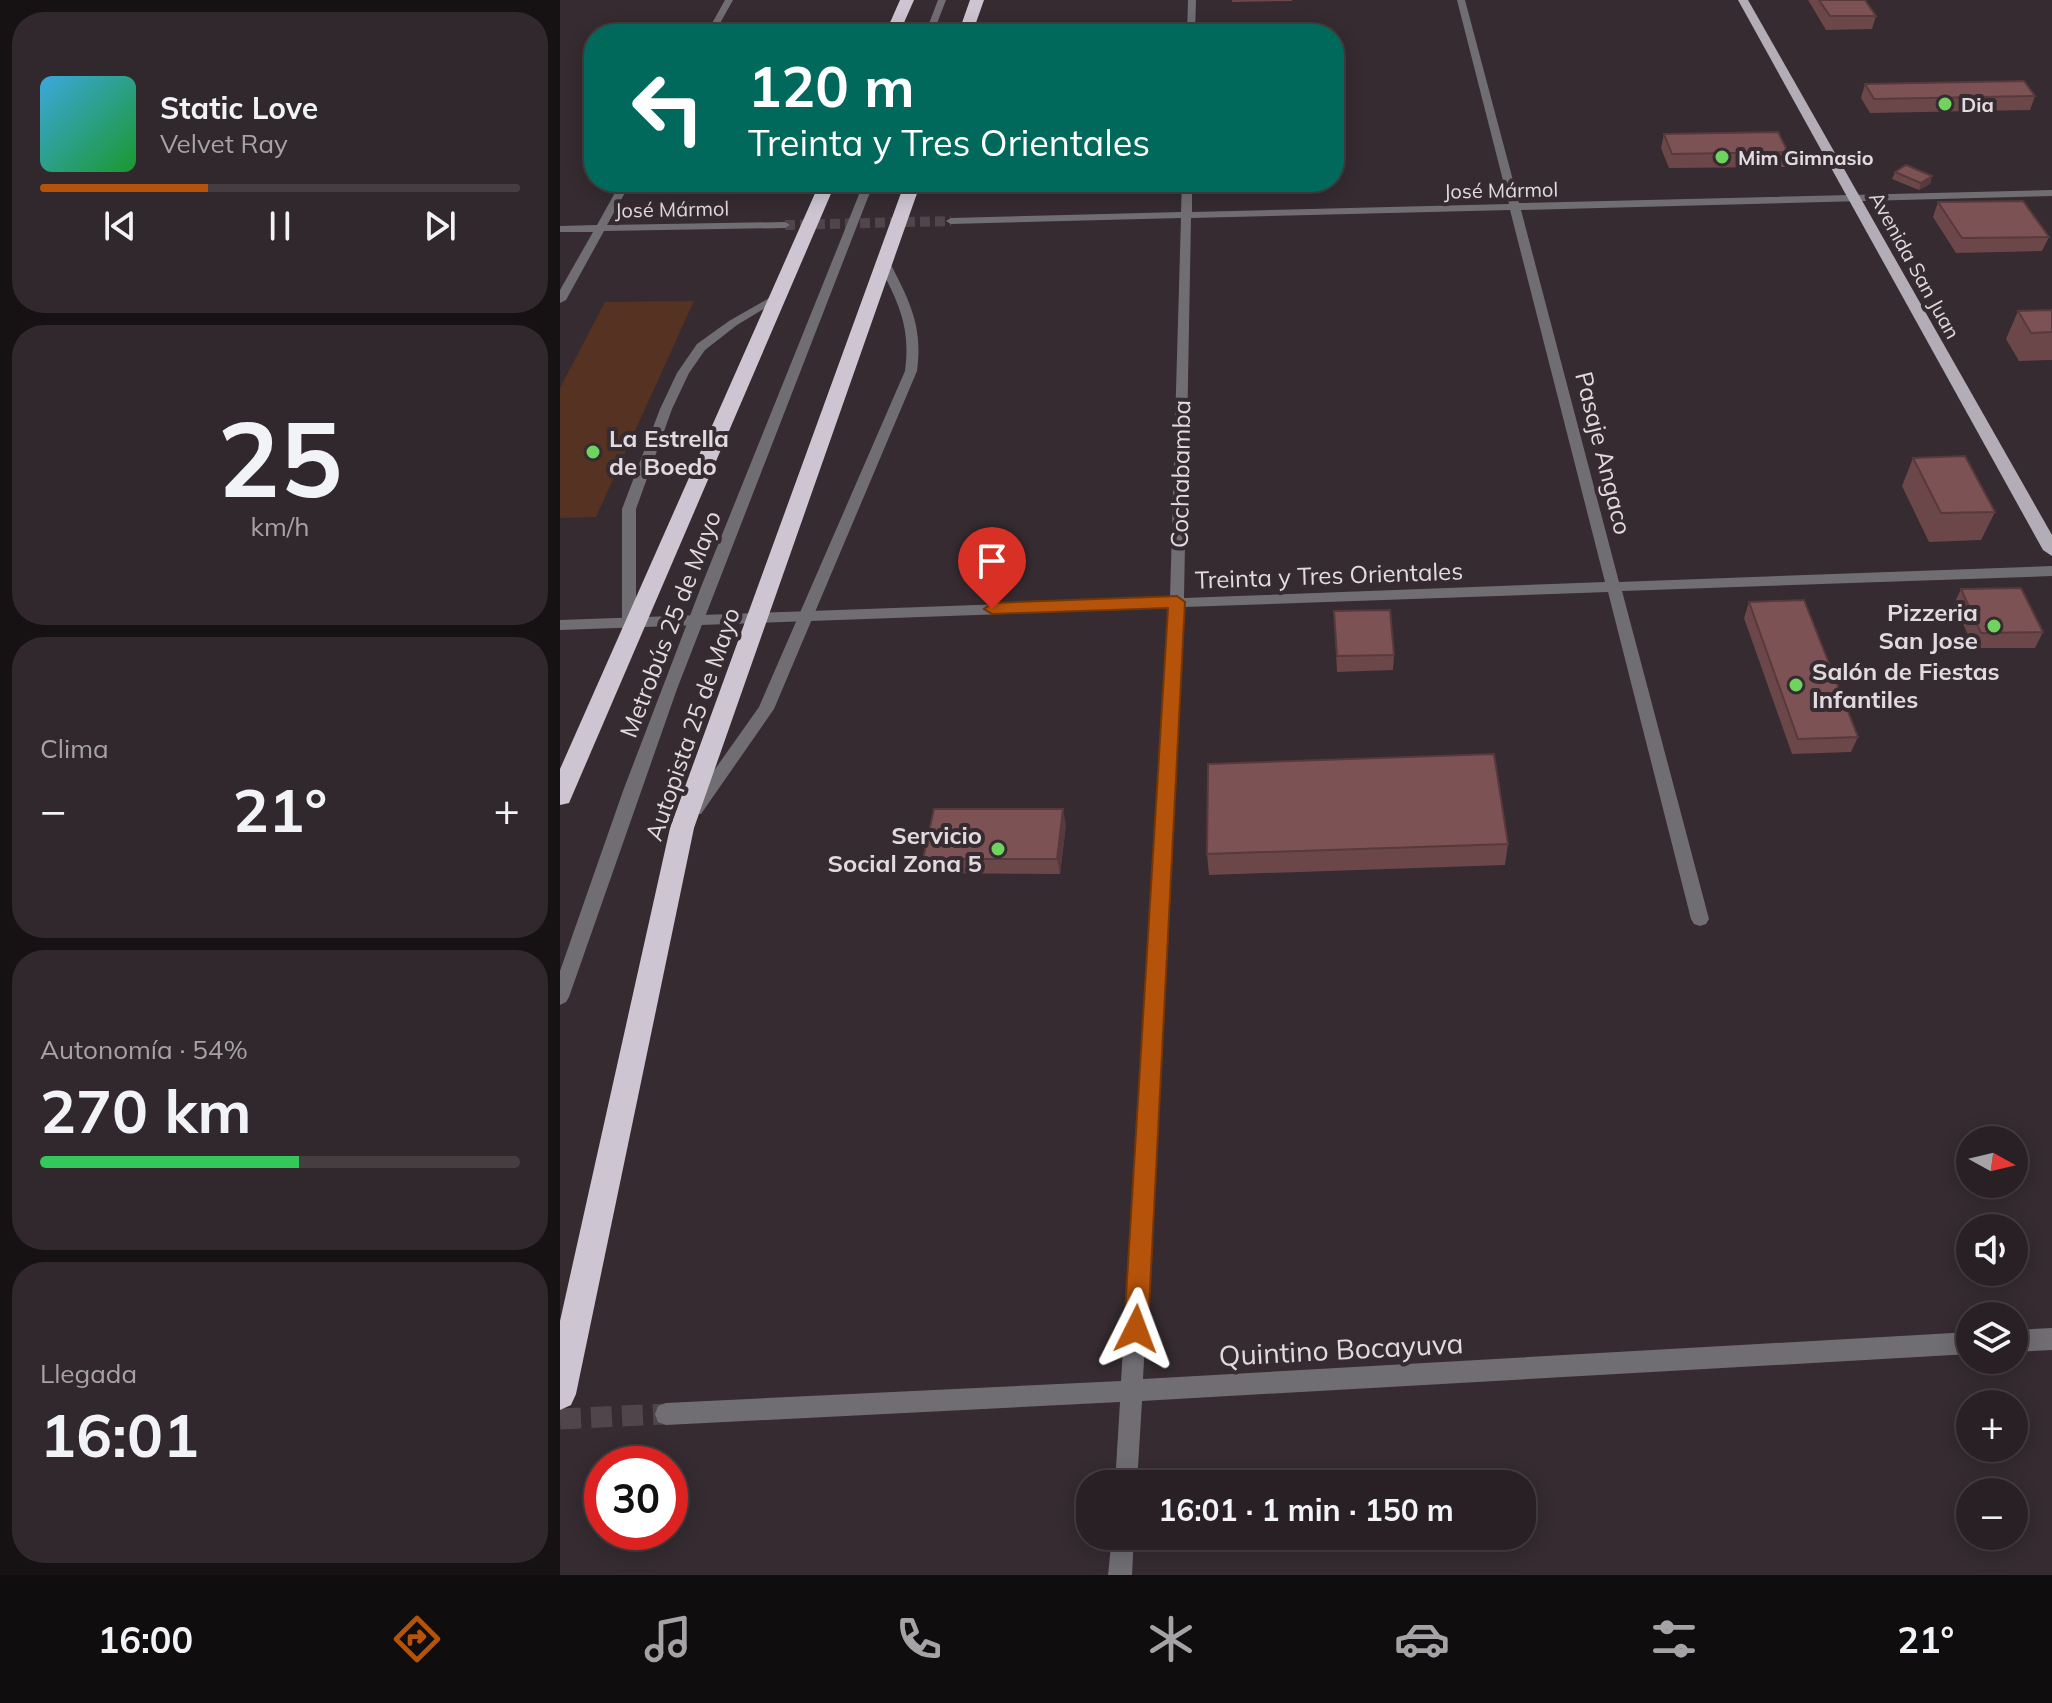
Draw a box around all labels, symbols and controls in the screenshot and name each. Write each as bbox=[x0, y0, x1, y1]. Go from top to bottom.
text: 120 m bbox=[748, 51, 915, 121]
icon: left bbox=[616, 56, 720, 160]
text: Static Love bbox=[160, 89, 318, 127]
place label: Dia bbox=[1961, 92, 1994, 117]
marker: Dia bbox=[1936, 95, 1954, 113]
text: Treinta y Tres Orientales bbox=[748, 120, 1150, 165]
text: Velvet Ray bbox=[160, 127, 288, 160]
place label: Mim Gimnasio bbox=[1738, 145, 1874, 170]
marker: Mim Gimnasio bbox=[1713, 148, 1731, 166]
street label: José Mármol bbox=[1444, 177, 1558, 203]
street label: Avenida San Juan bbox=[1864, 187, 1966, 343]
street label: José Mármol bbox=[615, 196, 729, 222]
icon: previous bbox=[98, 204, 142, 248]
icon: pause bbox=[258, 204, 302, 248]
icon: next bbox=[418, 204, 462, 248]
street label: Pasaje Angaco bbox=[1569, 368, 1639, 538]
text: 25 bbox=[218, 392, 342, 523]
street label: Cochabamba bbox=[1164, 400, 1196, 548]
place label: La Estrella de Boedo bbox=[609, 423, 729, 481]
marker: La Estrella de Boedo bbox=[584, 443, 602, 461]
street label: Metrobús 25 de Mayo bbox=[613, 506, 727, 742]
text: km/h bbox=[251, 510, 309, 543]
pin bbox=[958, 527, 1026, 609]
icon: arrive bbox=[970, 539, 1014, 583]
street label: Treinta y Tres Orientales bbox=[1194, 555, 1464, 595]
place label: Pizzeria San Jose bbox=[1879, 597, 1978, 655]
street label: Autopista 25 de Mayo bbox=[638, 604, 746, 844]
marker: Pizzeria San Jose bbox=[1985, 617, 2003, 635]
place label: Salón de Fiestas Infantiles bbox=[1812, 656, 2000, 714]
marker: Salón de Fiestas Infantiles bbox=[1787, 676, 1805, 694]
text: Clima bbox=[40, 732, 109, 765]
text: 21° bbox=[233, 772, 327, 847]
text: − bbox=[40, 782, 66, 837]
text: + bbox=[494, 782, 520, 837]
place label: Servicio Social Zona 5 bbox=[827, 820, 982, 878]
marker: Servicio Social Zona 5 bbox=[989, 840, 1007, 858]
text: Autonomía · 54% bbox=[40, 1033, 248, 1066]
text: 270 km bbox=[40, 1073, 252, 1148]
north arrow bbox=[1956, 1126, 2028, 1198]
map controls bbox=[1956, 1126, 2028, 1550]
button: sound bbox=[1956, 1214, 2028, 1286]
position arrow bbox=[1094, 1287, 1178, 1371]
button: layers bbox=[1956, 1302, 2028, 1374]
street label: Quintino Bocayuva bbox=[1218, 1325, 1464, 1373]
text: Llegada bbox=[40, 1357, 137, 1390]
button: + bbox=[1956, 1390, 2028, 1462]
text: 16:01 bbox=[40, 1397, 199, 1472]
speed limit sign: 30 bbox=[584, 1446, 688, 1550]
button: − bbox=[1956, 1478, 2028, 1550]
text: 16:01 · 1 min · 150 m bbox=[1158, 1491, 1454, 1529]
icon: directions bbox=[389, 1611, 445, 1667]
icon: music bbox=[640, 1611, 696, 1667]
icon: phone bbox=[891, 1611, 947, 1667]
icon: climate bbox=[1143, 1611, 1199, 1667]
icon: car bbox=[1394, 1611, 1450, 1667]
icon: filters bbox=[1646, 1611, 1702, 1667]
text: 16:00 bbox=[98, 1617, 193, 1662]
text: 21° bbox=[1897, 1617, 1954, 1662]

